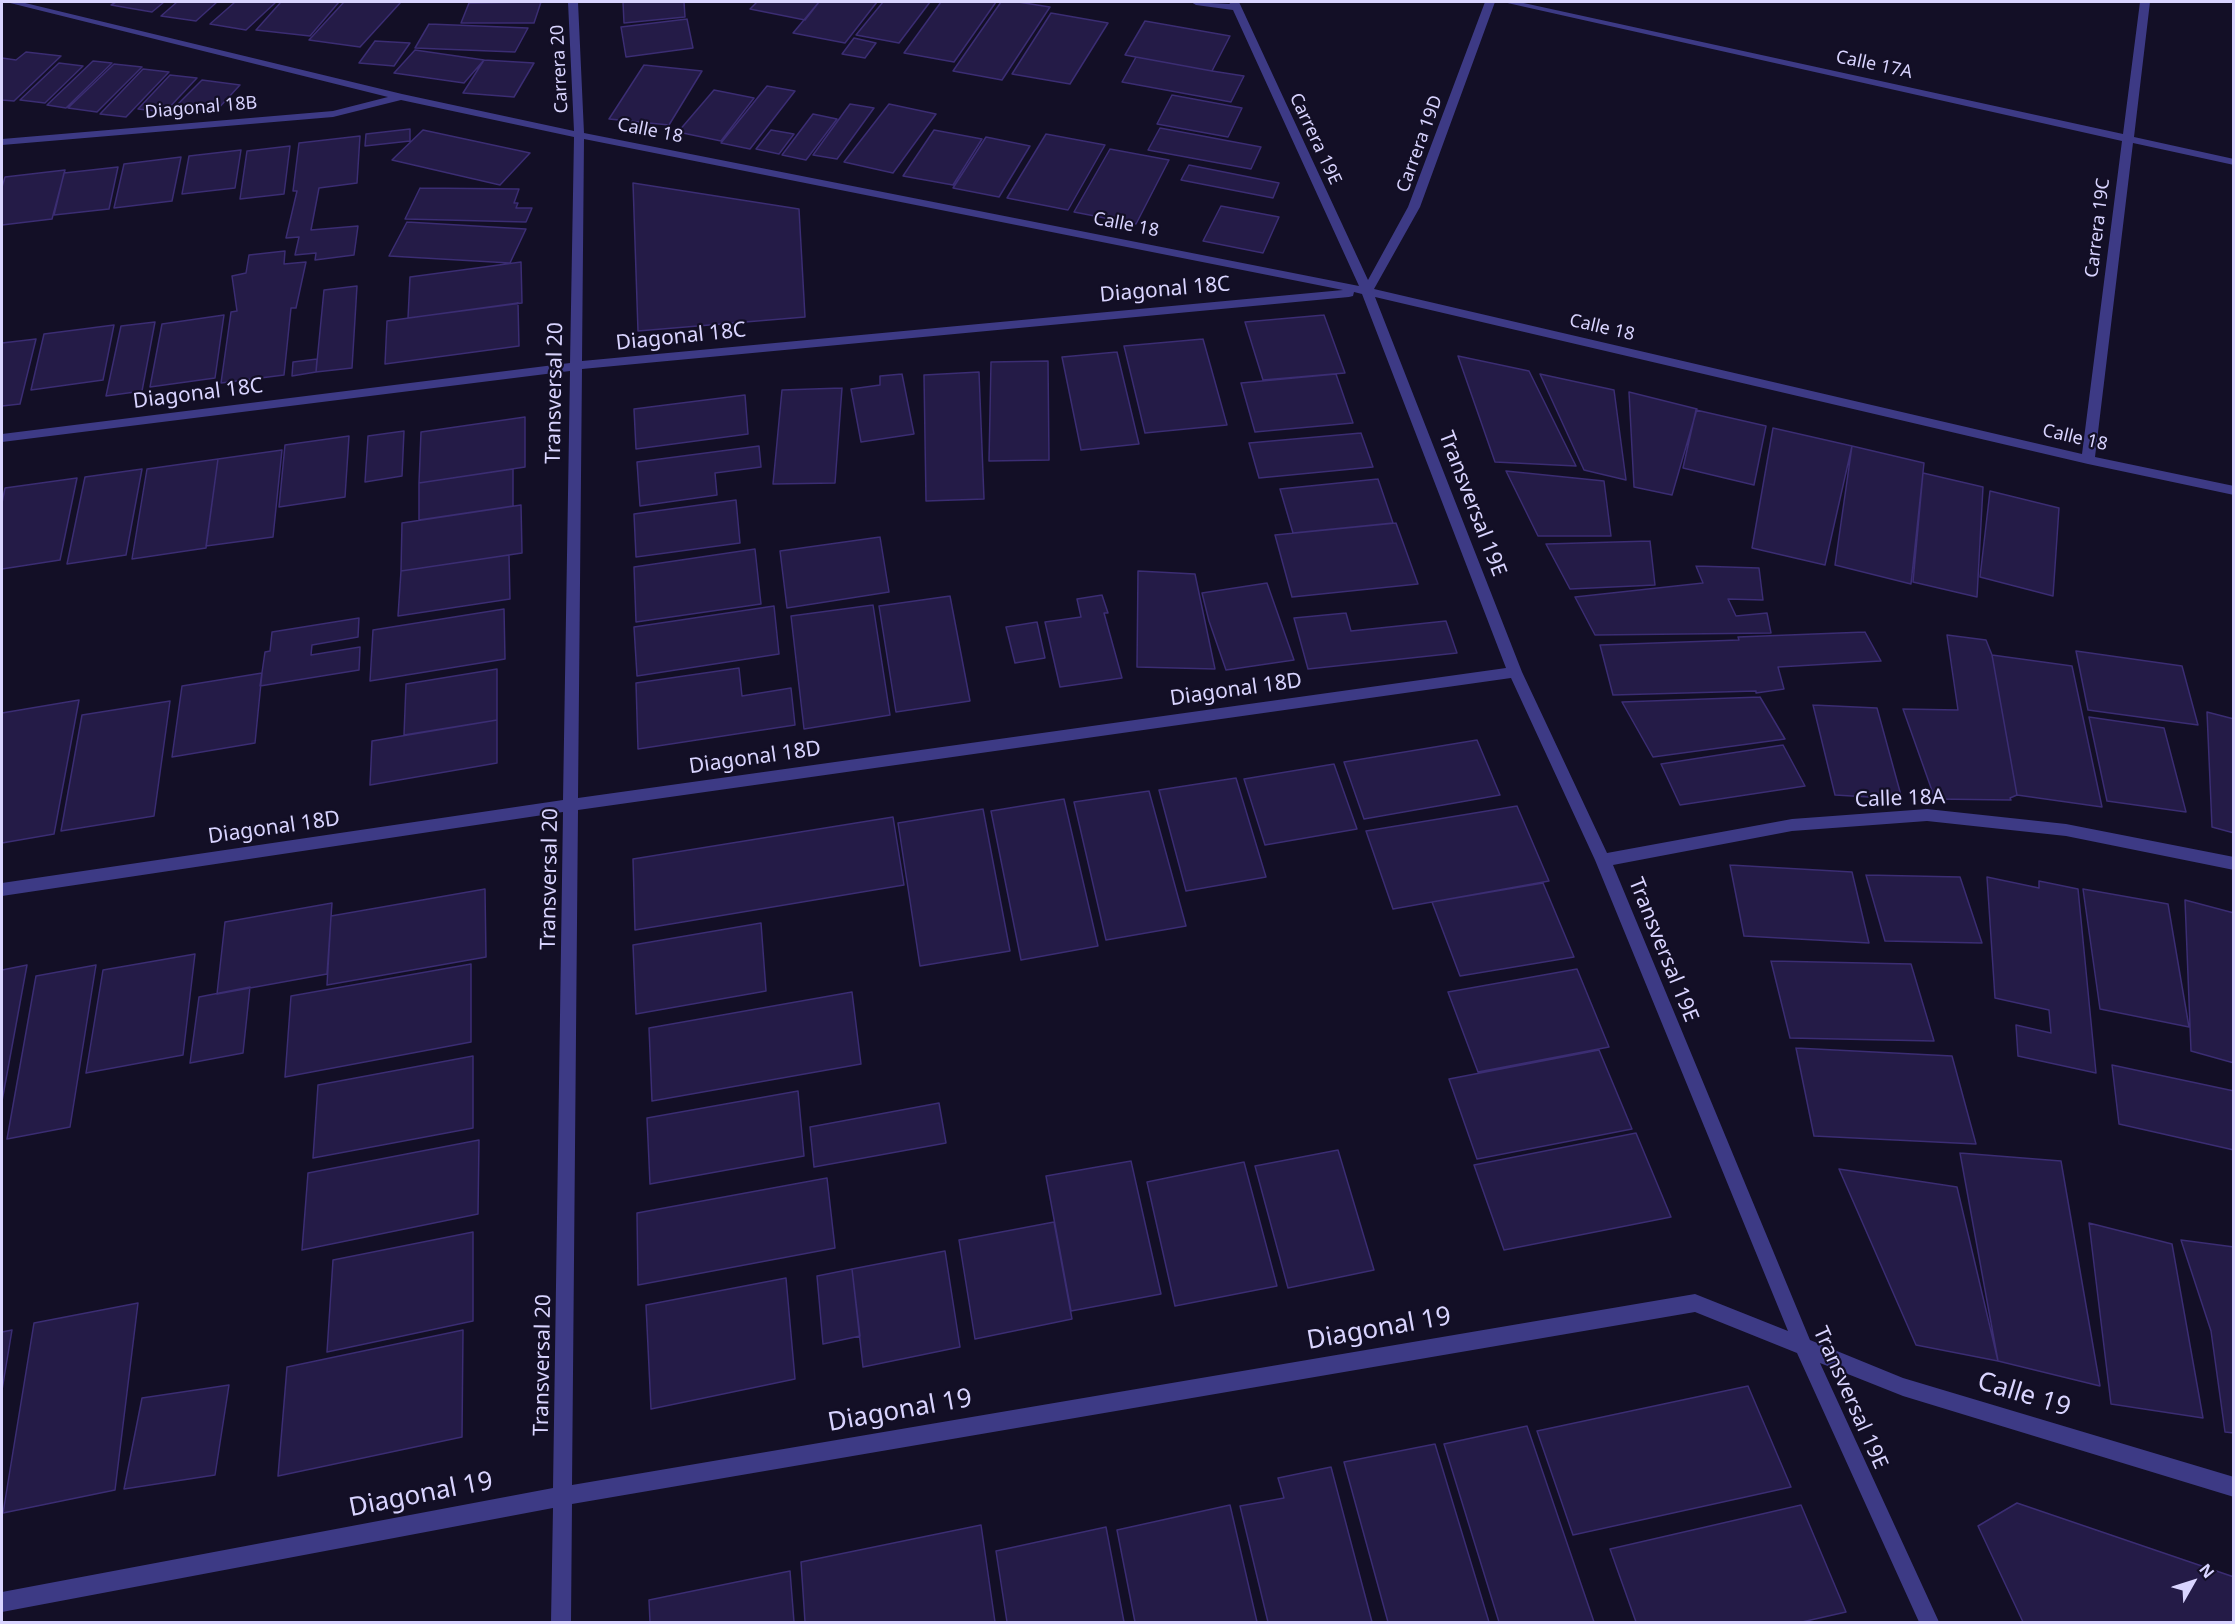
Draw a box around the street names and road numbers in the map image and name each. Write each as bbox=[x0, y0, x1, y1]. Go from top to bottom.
street label: Carrera 20 bbox=[547, 24, 573, 114]
street label: Calle 17A bbox=[1834, 46, 1914, 84]
street label: Carrera 19E bbox=[1284, 90, 1346, 188]
street label: Diagonal 18B bbox=[144, 92, 258, 124]
street label: Carrera 19D bbox=[1392, 93, 1448, 195]
street label: Calle 18 bbox=[615, 114, 685, 148]
street label: Carrera 19C bbox=[2081, 177, 2115, 279]
street label: Calle 18 bbox=[1091, 208, 1161, 242]
street label: Diagonal 18C bbox=[1099, 272, 1231, 308]
street label: Calle 18 bbox=[1567, 310, 1637, 346]
street label: Diagonal 18C bbox=[615, 318, 747, 356]
street label: Transversal 20 bbox=[541, 322, 569, 464]
street label: Diagonal 18C bbox=[131, 374, 265, 414]
street label: Calle 18 bbox=[2040, 420, 2110, 456]
street label: Transversal 19E bbox=[1433, 428, 1511, 580]
street label: Diagonal 18D bbox=[1168, 668, 1304, 712]
street label: Diagonal 18D bbox=[687, 736, 823, 780]
street label: Calle 18A bbox=[1854, 785, 1946, 813]
street label: Diagonal 18D bbox=[206, 806, 342, 850]
street label: Transversal 20 bbox=[536, 808, 564, 950]
street label: Transversal 19E bbox=[1623, 874, 1703, 1026]
street label: Transversal 20 bbox=[529, 1294, 557, 1436]
street label: Diagonal 19 bbox=[1304, 1301, 1454, 1357]
street label: Transversal 19E bbox=[1807, 1323, 1893, 1473]
street label: Calle 19 bbox=[1974, 1366, 2074, 1424]
street label: Diagonal 19 bbox=[825, 1383, 975, 1439]
street label: Diagonal 19 bbox=[346, 1466, 496, 1524]

